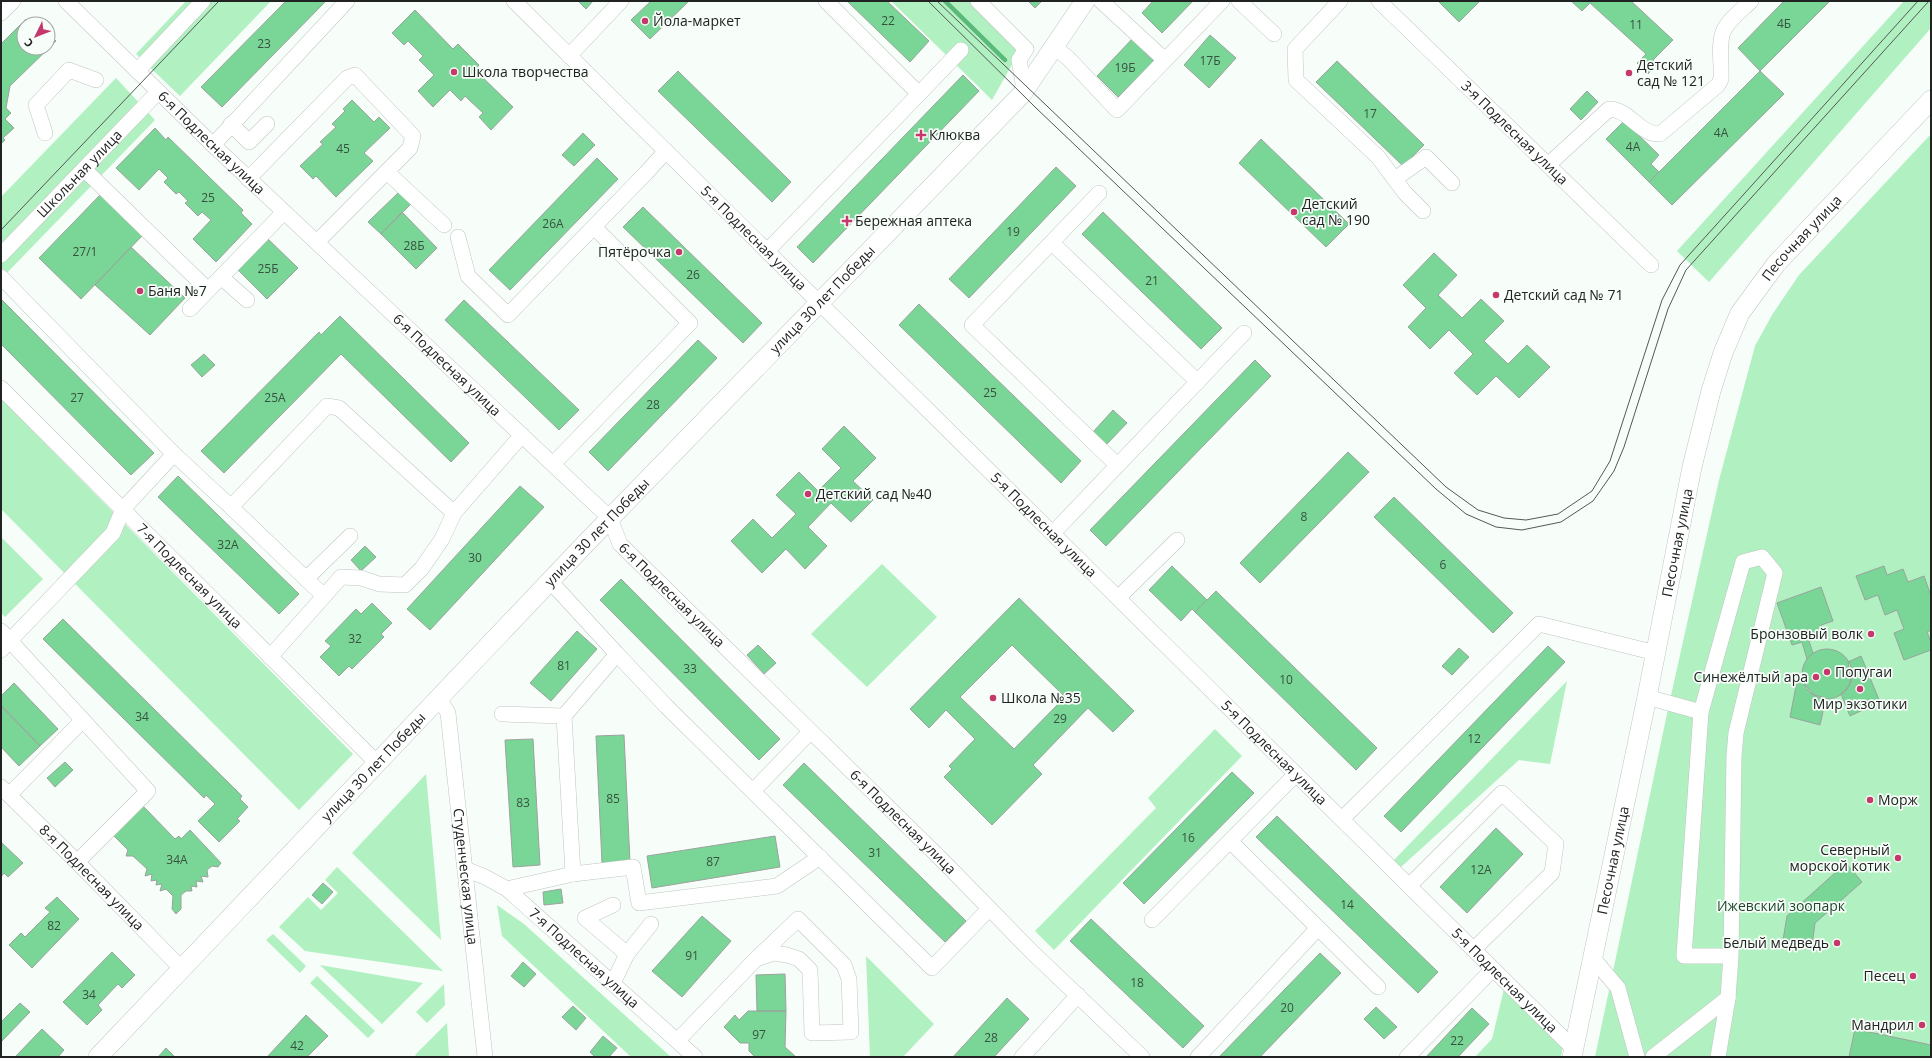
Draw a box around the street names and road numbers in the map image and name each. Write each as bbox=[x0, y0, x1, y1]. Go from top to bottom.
street label: 3-я Подлесная улица bbox=[1457, 76, 1572, 188]
street label: 6-я Подлесная улица bbox=[154, 86, 269, 198]
street label: Школьная улица bbox=[32, 125, 126, 221]
street label: 5-я Подлесная улица bbox=[697, 181, 811, 294]
street label: Песочная улица bbox=[1757, 191, 1845, 284]
street label: улица 30 лет Победы bbox=[765, 241, 879, 357]
street label: 6-я Подлесная улица bbox=[389, 309, 506, 420]
street label: 5-я Подлесная улица bbox=[987, 468, 1101, 581]
street label: улица 30 лет Победы bbox=[540, 474, 653, 590]
street label: Песочная улица bbox=[1657, 487, 1697, 598]
street label: 7-я Подлесная улица bbox=[133, 519, 247, 632]
street label: 6-я Подлесная улица bbox=[615, 538, 729, 651]
street label: 5-я Подлесная улица bbox=[1217, 696, 1332, 809]
street label: улица 30 лет Победы bbox=[317, 708, 429, 825]
street label: 6-я Подлесная улица bbox=[846, 765, 961, 878]
street label: Песочная улица bbox=[1592, 804, 1633, 916]
street label: Студенческая улица bbox=[449, 807, 483, 946]
street label: 8-я Подлесная улица bbox=[35, 820, 149, 934]
street label: 7-я Подлесная улица bbox=[525, 903, 644, 1012]
street label: 5-я Подлесная улица bbox=[1448, 923, 1562, 1037]

